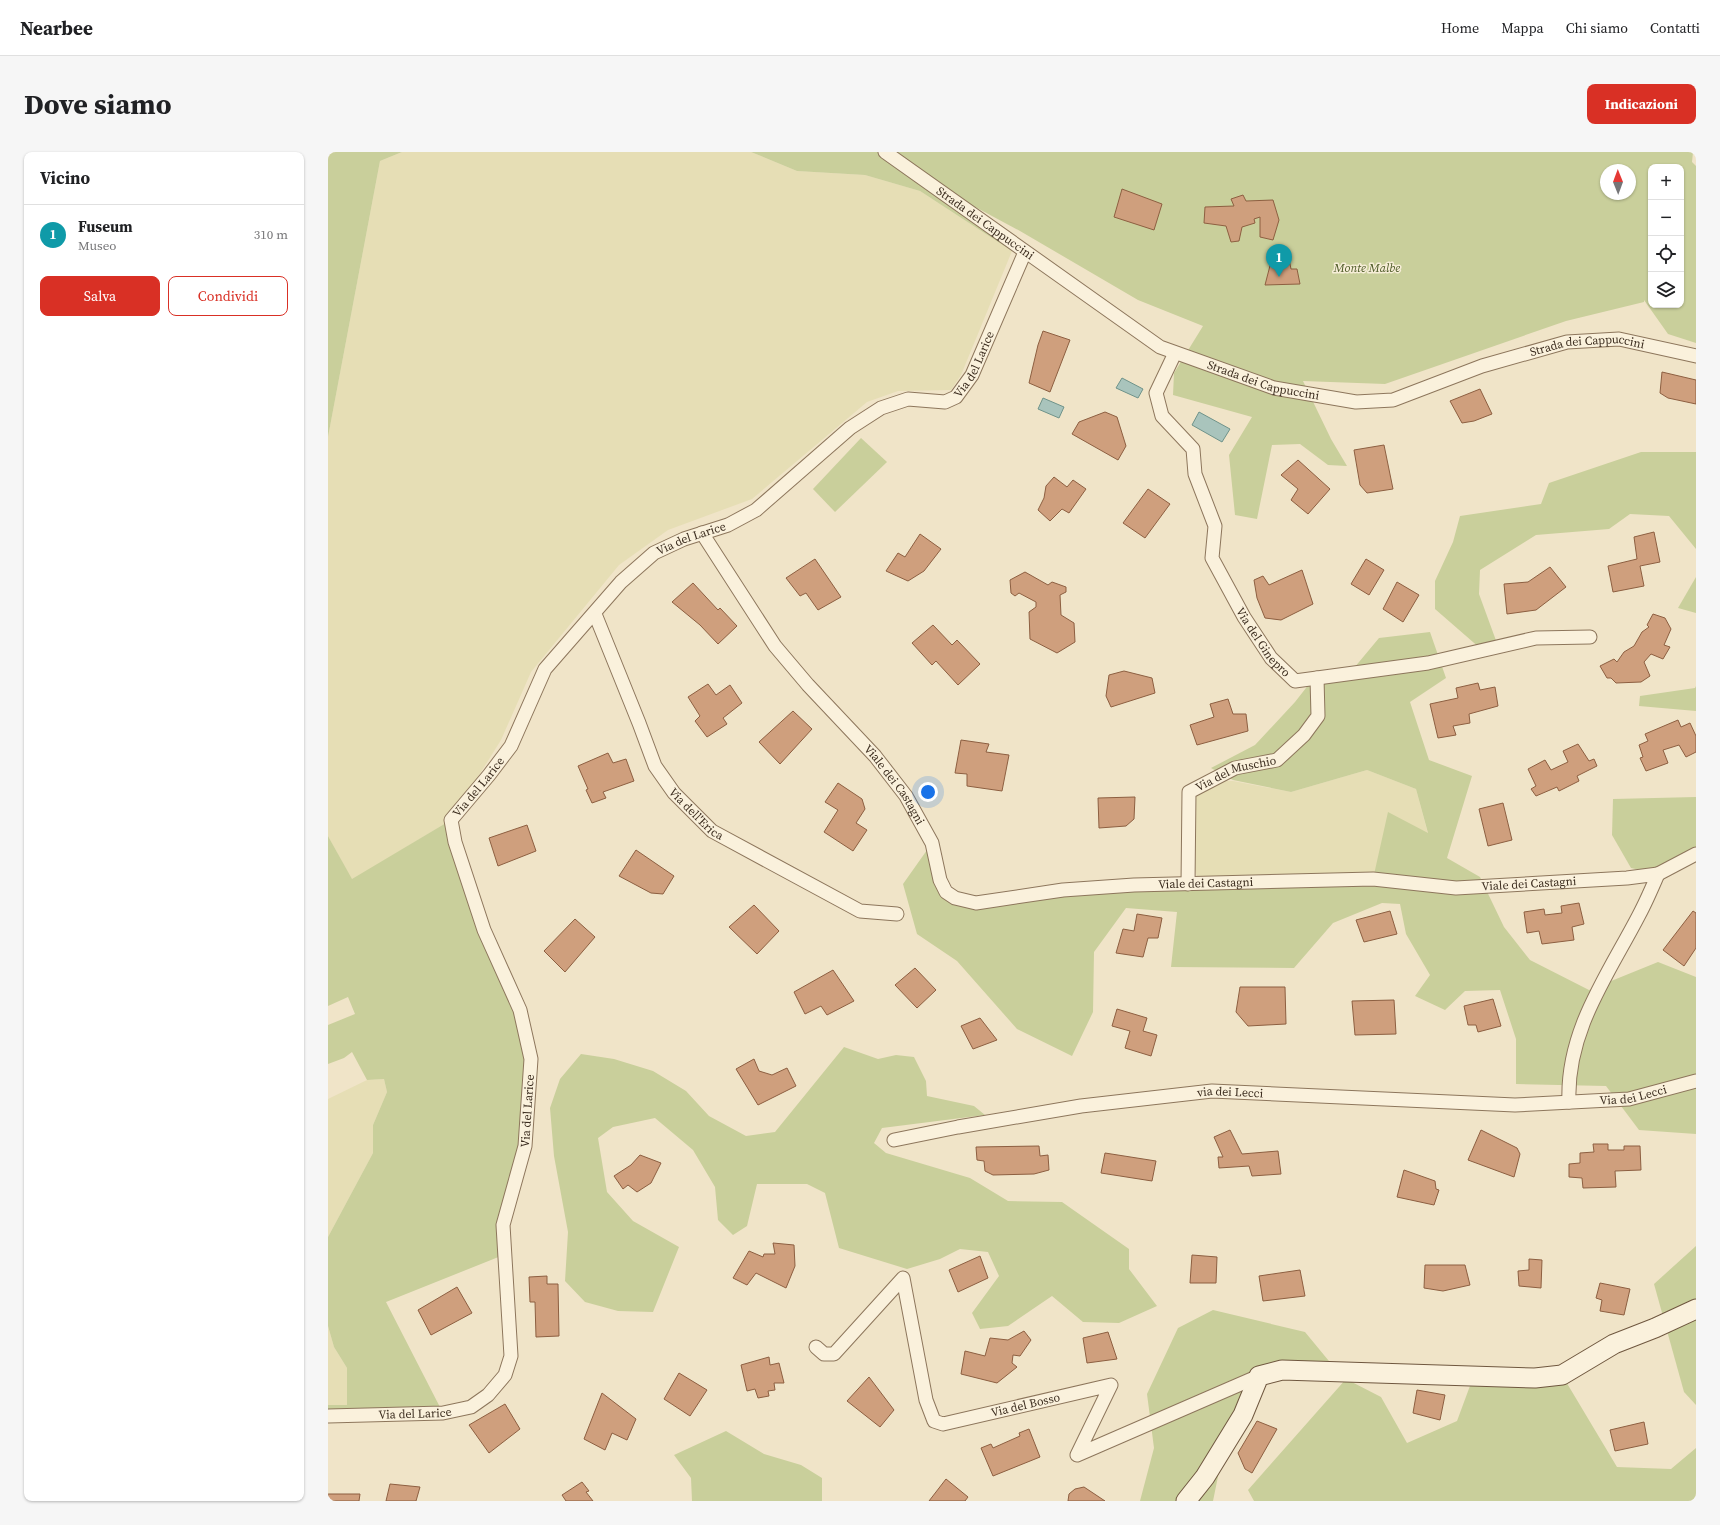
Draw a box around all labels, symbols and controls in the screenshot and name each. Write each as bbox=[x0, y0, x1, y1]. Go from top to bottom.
text: Nearbee bbox=[20, 15, 93, 41]
text: Home bbox=[1441, 18, 1479, 38]
text: Mappa bbox=[1501, 18, 1544, 38]
text: Chi siamo bbox=[1566, 18, 1628, 38]
text: Contatti bbox=[1650, 18, 1700, 38]
button: Indicazioni bbox=[1587, 84, 1696, 124]
text: Dove siamo bbox=[24, 85, 171, 123]
north arrow bbox=[1600, 164, 1636, 200]
map controls bbox=[1648, 164, 1684, 308]
button: + bbox=[1648, 164, 1684, 200]
text: Vicino bbox=[40, 166, 90, 190]
street label: Strada dei Cappuccini bbox=[933, 183, 1038, 264]
button: − bbox=[1648, 200, 1684, 236]
text: Fuseum bbox=[78, 216, 133, 237]
text: 1 bbox=[49, 226, 57, 243]
text: 310 m bbox=[254, 226, 288, 243]
button: locate bbox=[1648, 236, 1684, 272]
text: Museo bbox=[78, 237, 116, 254]
pin: 1 bbox=[1266, 244, 1292, 277]
park label: Monte Malbe bbox=[1333, 260, 1400, 276]
button: layers bbox=[1648, 272, 1684, 308]
button: Salva bbox=[40, 276, 160, 316]
button: Condividi bbox=[168, 276, 288, 316]
street label: Via del Larice bbox=[950, 329, 998, 401]
street label: Strada dei Cappuccini bbox=[1528, 331, 1646, 360]
street label: Strada dei Cappuccini bbox=[1205, 357, 1321, 404]
street label: Via del Larice bbox=[654, 518, 728, 559]
street label: Via del Ginepro bbox=[1232, 604, 1294, 681]
street label: Viale dei Castagni bbox=[860, 741, 929, 828]
street label: Via del Muschio bbox=[1193, 752, 1278, 795]
street label: Via del Larice bbox=[449, 754, 508, 820]
your location bbox=[918, 782, 938, 802]
street label: Via dell'Erica bbox=[665, 785, 727, 844]
street label: Viale dei Castagni bbox=[1481, 873, 1577, 894]
street label: Viale dei Castagni bbox=[1158, 874, 1254, 892]
street label: Via del Larice bbox=[517, 1074, 538, 1148]
street label: Via dei Lecci bbox=[1599, 1081, 1669, 1109]
street label: via dei Lecci bbox=[1196, 1083, 1264, 1101]
street label: Via del Bosso bbox=[989, 1389, 1062, 1421]
street label: Via del Larice bbox=[378, 1403, 453, 1423]

